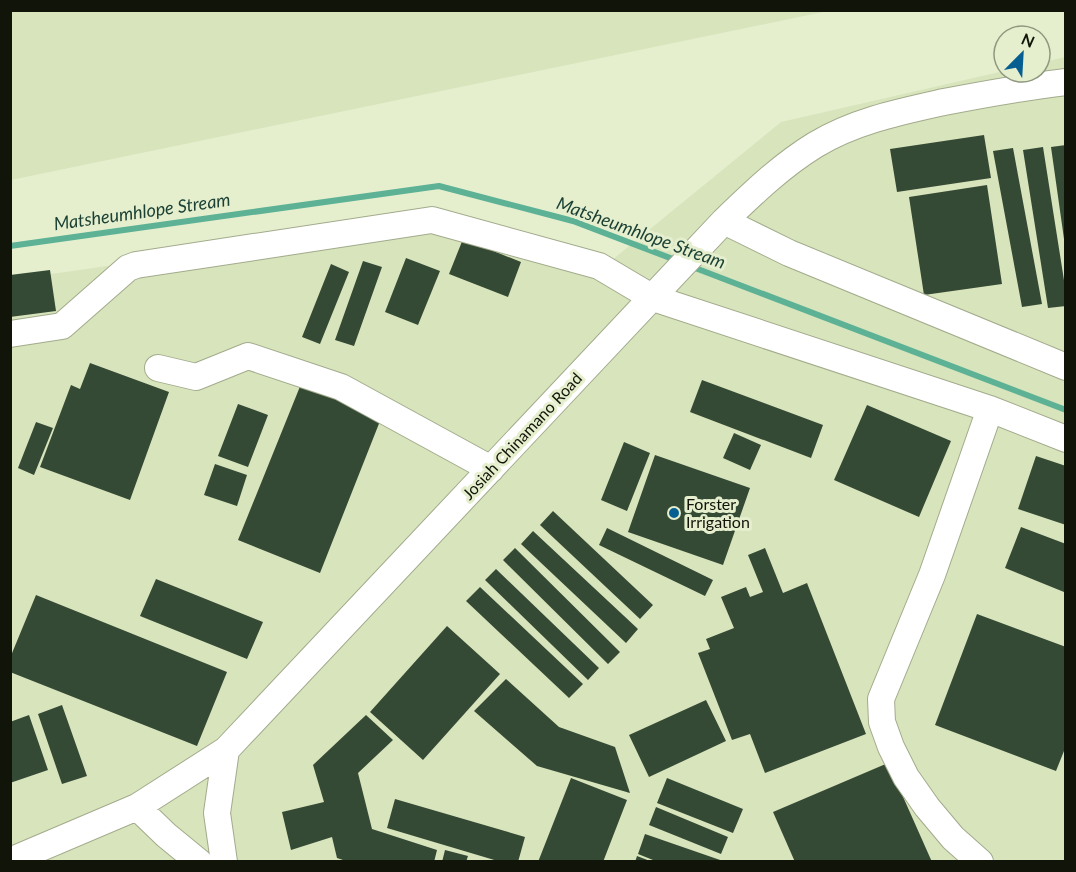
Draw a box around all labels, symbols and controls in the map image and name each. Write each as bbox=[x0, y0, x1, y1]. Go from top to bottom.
north arrow bbox=[992, 24, 1052, 84]
text: N bbox=[1019, 29, 1038, 51]
water label: Matsheumhlope Stream bbox=[52, 188, 232, 234]
water label: Matsheumhlope Stream bbox=[554, 191, 729, 273]
street label: Josiah Chinamano Road bbox=[458, 368, 585, 503]
place label: Forster Irrigation bbox=[686, 494, 750, 531]
marker: Forster Irrigation bbox=[667, 506, 681, 520]

